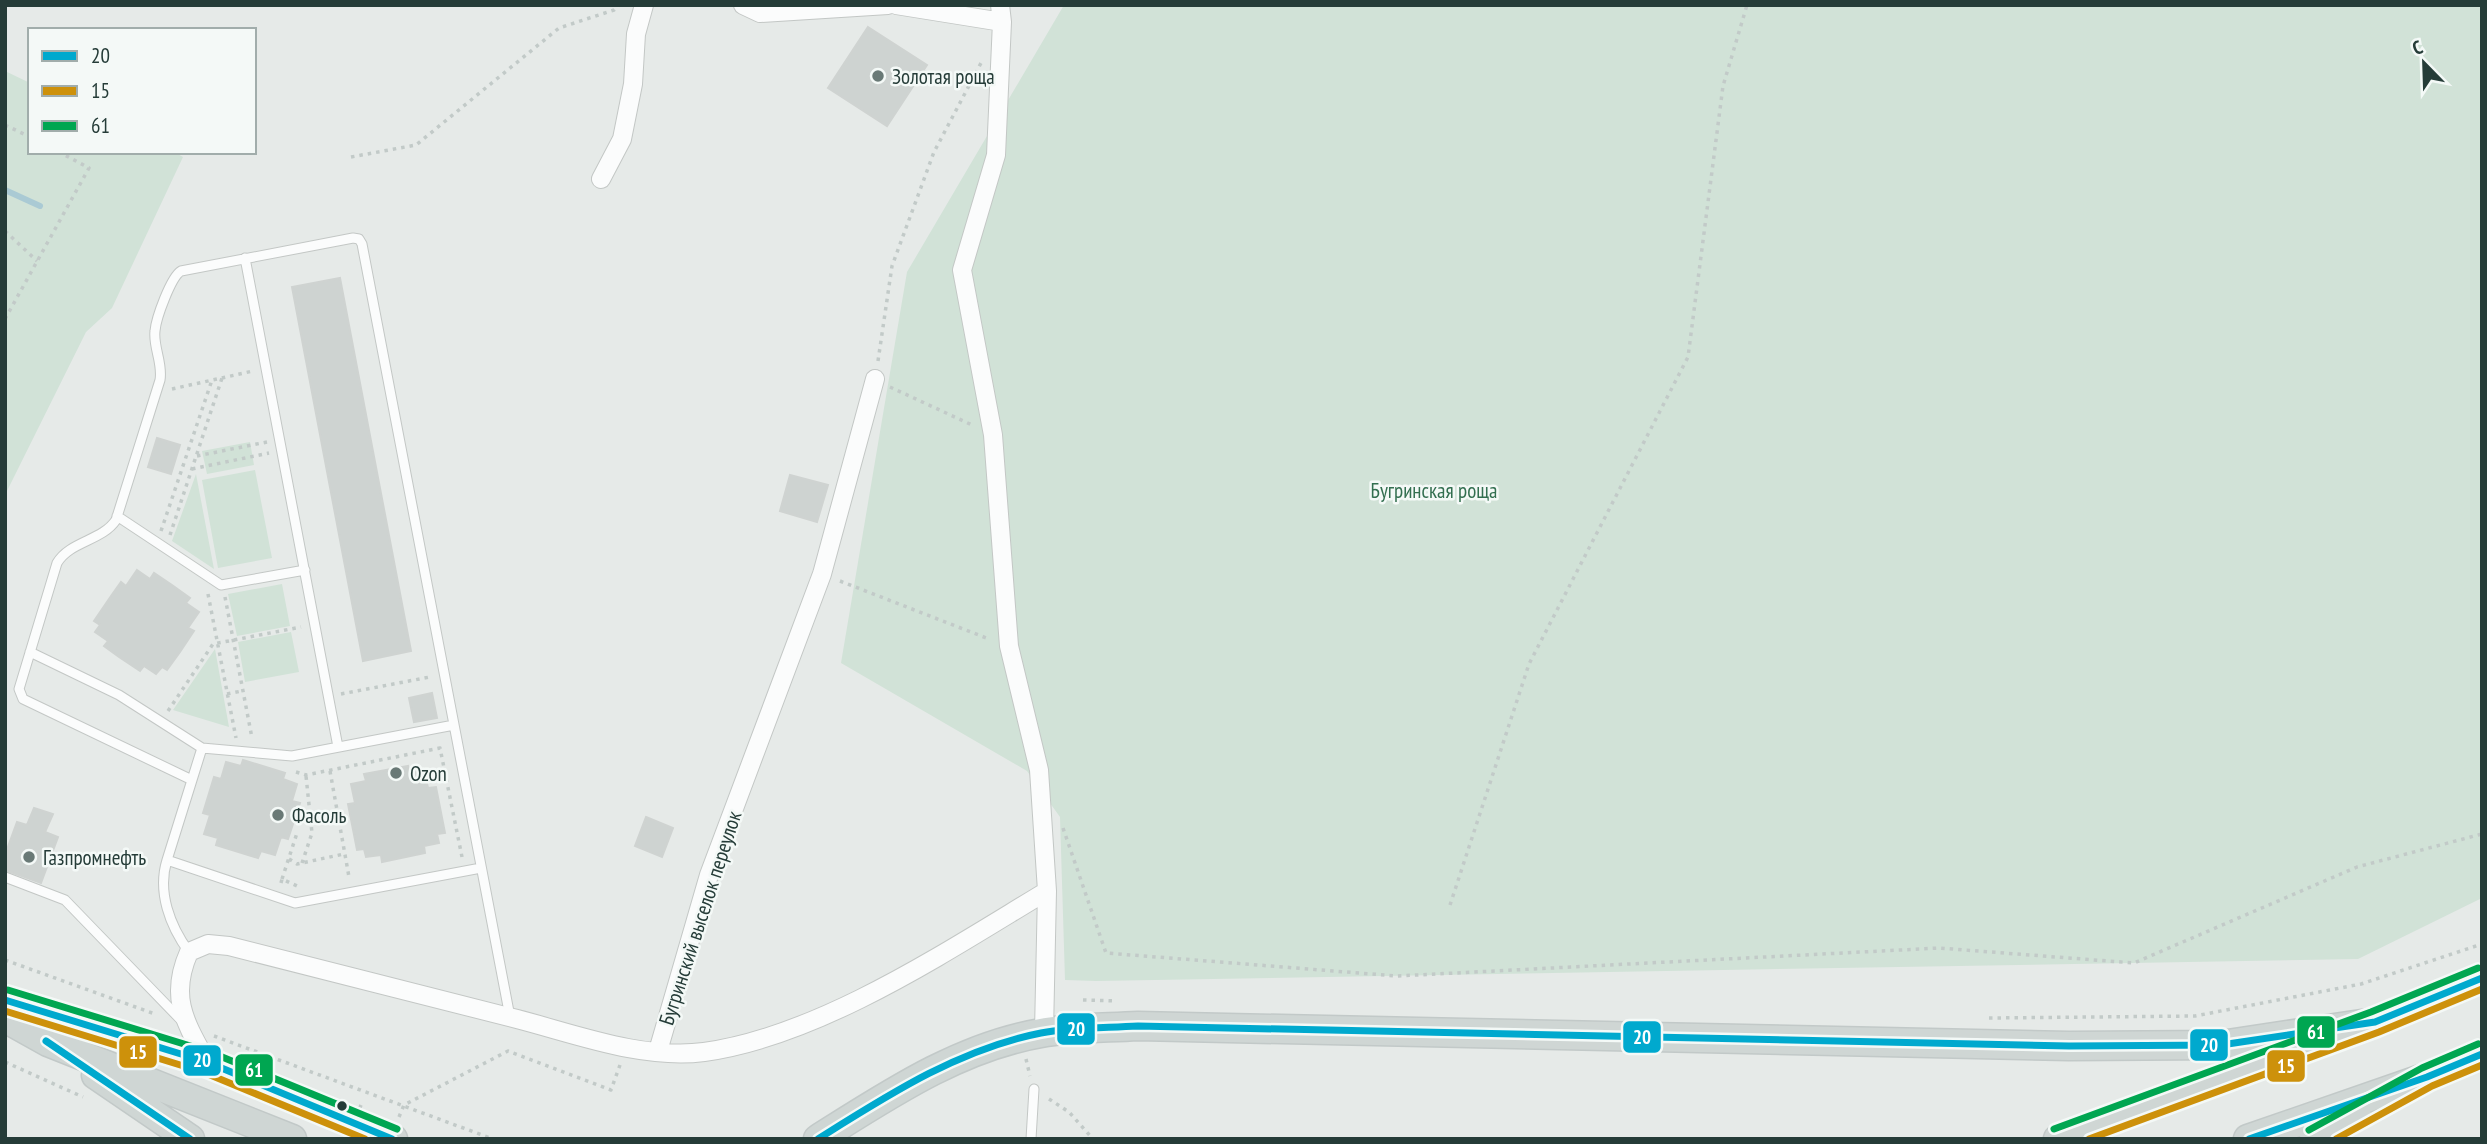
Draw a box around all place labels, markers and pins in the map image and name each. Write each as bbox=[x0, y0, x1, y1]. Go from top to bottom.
place label: Золотая роща bbox=[892, 63, 995, 90]
marker: Золотая роща bbox=[870, 68, 886, 84]
place label: Ozon bbox=[410, 760, 447, 787]
marker: Ozon bbox=[388, 765, 404, 781]
place label: Фасоль bbox=[292, 802, 346, 829]
marker: Фасоль bbox=[270, 807, 286, 823]
place label: Газпромнефть bbox=[43, 844, 146, 871]
marker: Газпромнефть bbox=[21, 849, 37, 865]
unlabelled marker bbox=[335, 1099, 349, 1113]

